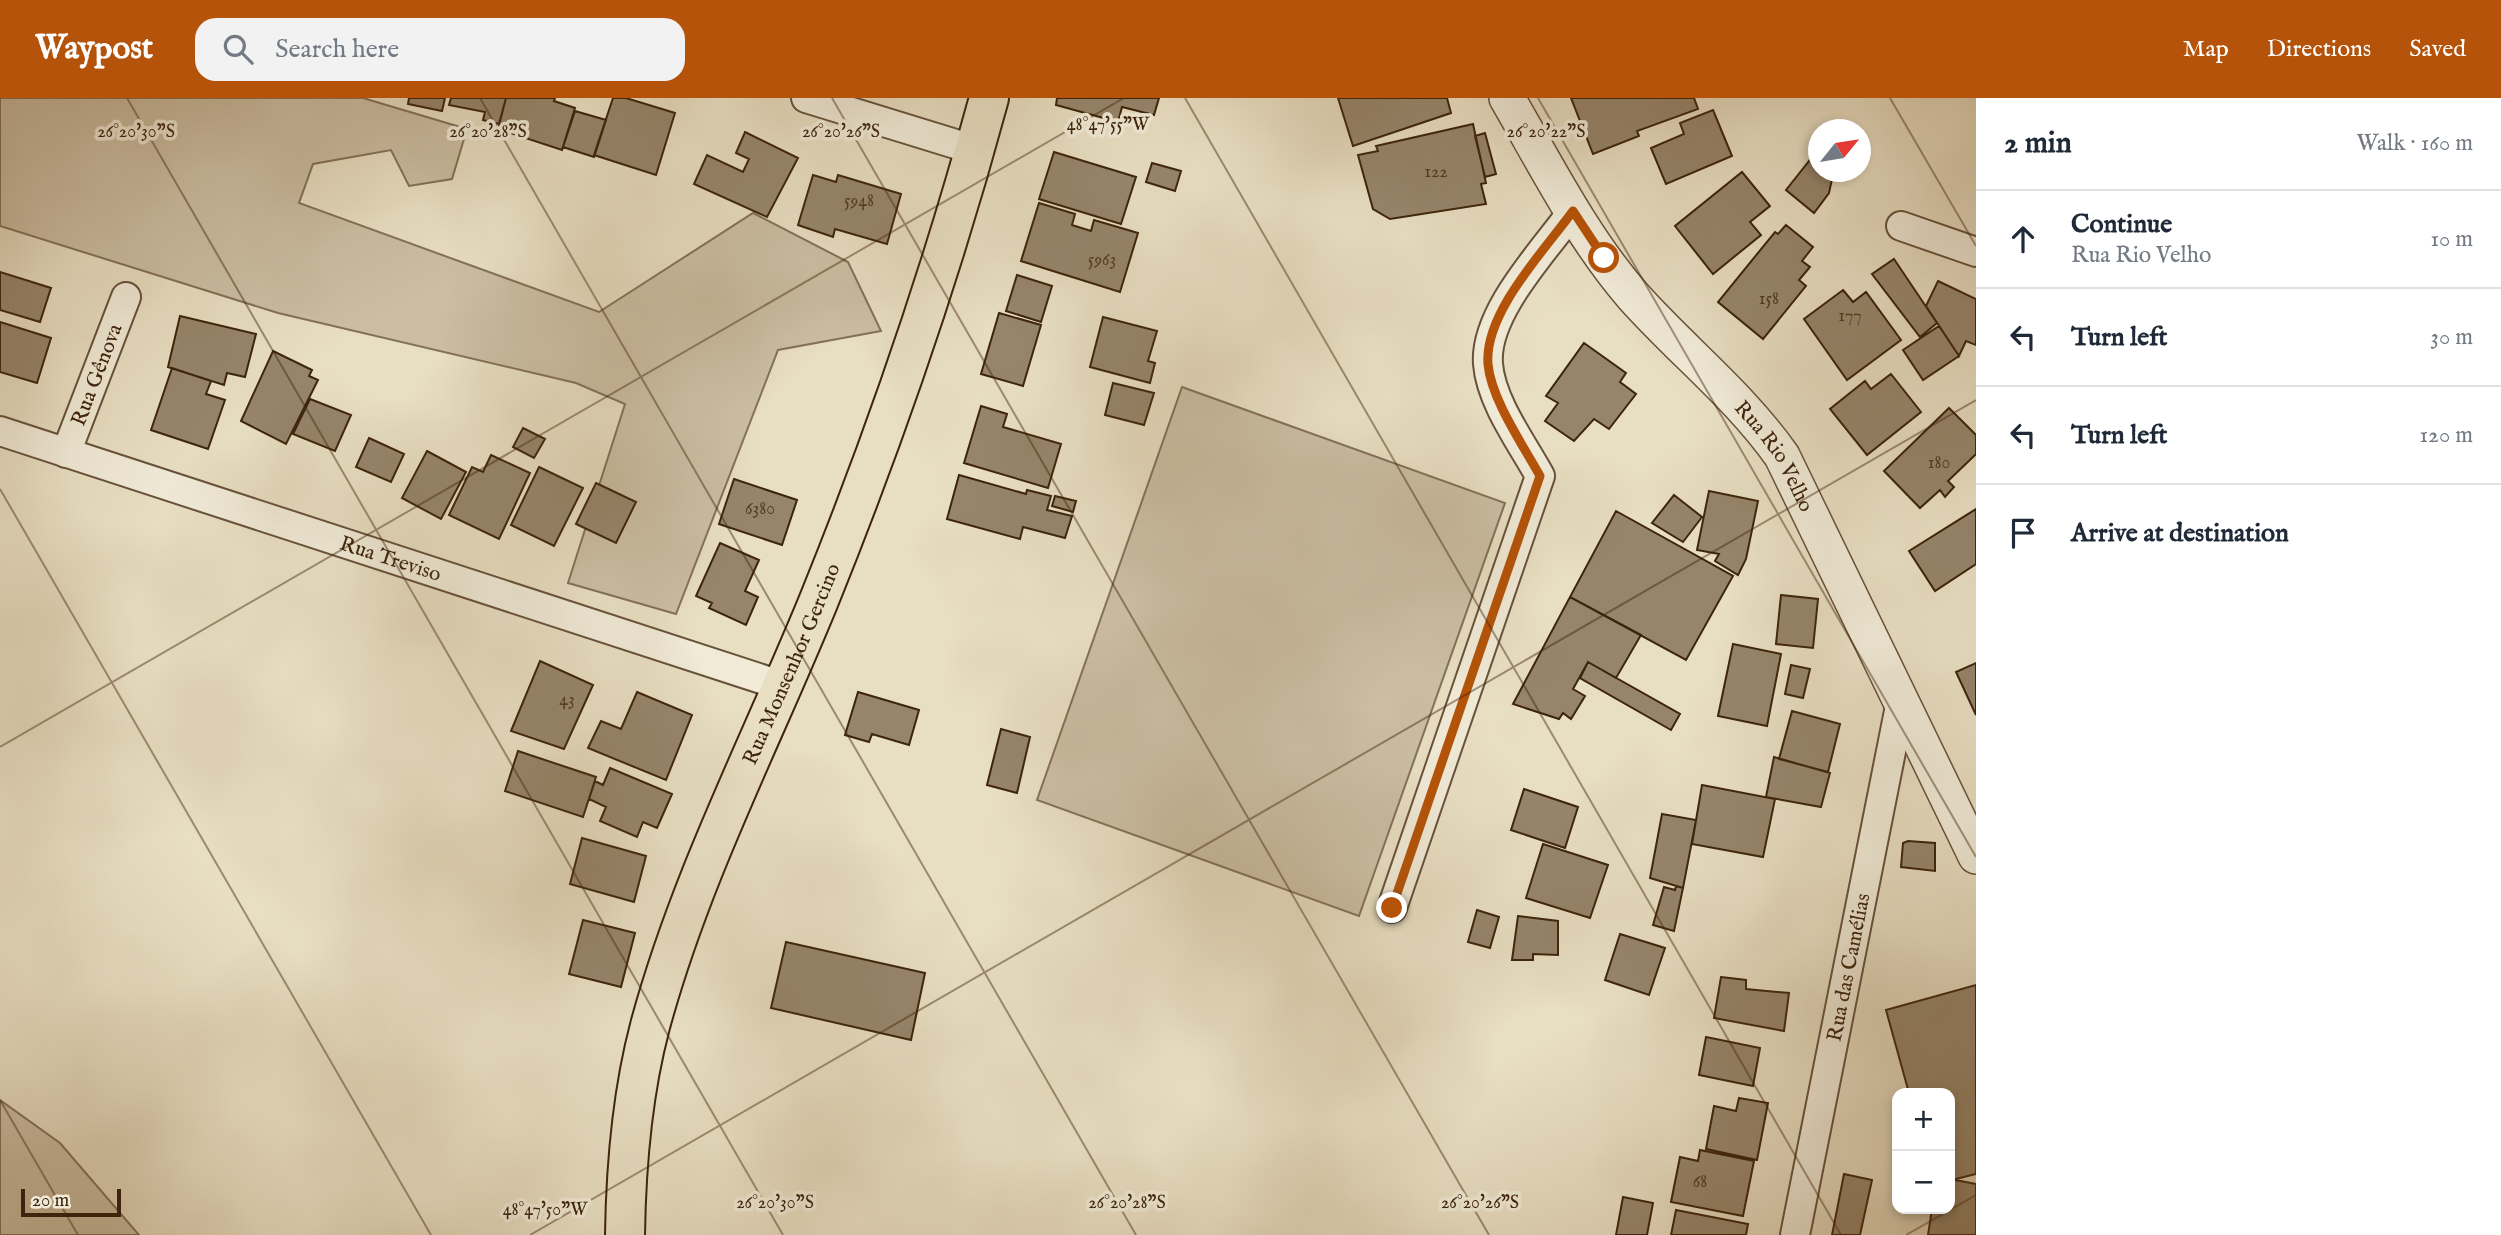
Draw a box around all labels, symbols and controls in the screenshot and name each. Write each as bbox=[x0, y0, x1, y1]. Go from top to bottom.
search box bbox=[195, 18, 685, 81]
text: Waypost bbox=[35, 28, 153, 70]
icon: search bbox=[219, 30, 257, 68]
text: Search here bbox=[275, 33, 399, 66]
text: Map bbox=[2183, 34, 2229, 65]
text: Directions bbox=[2267, 34, 2371, 65]
text: Saved bbox=[2409, 34, 2466, 65]
text: 48°47'55"W bbox=[1067, 114, 1150, 137]
north arrow bbox=[1808, 119, 1871, 182]
text: 26°20'30"S bbox=[97, 121, 175, 144]
text: 26°20'28"S bbox=[449, 121, 527, 144]
text: 26°20'26"S bbox=[802, 121, 880, 144]
text: 26°20'22"S bbox=[1506, 121, 1586, 144]
text: 2 min bbox=[2004, 125, 2072, 163]
text: Walk · 160 m bbox=[2356, 129, 2473, 158]
house number: 122 bbox=[1424, 161, 1448, 184]
house number: 5948 bbox=[844, 190, 874, 213]
text: Continue bbox=[2071, 208, 2172, 241]
icon: ahead bbox=[2004, 220, 2042, 258]
text: 10 m bbox=[2430, 225, 2473, 254]
text: Rua Rio Velho bbox=[2071, 241, 2211, 270]
route start bbox=[1588, 242, 1619, 273]
house number: 5963 bbox=[1088, 249, 1116, 272]
house number: 158 bbox=[1759, 288, 1779, 311]
house number: 177 bbox=[1838, 305, 1862, 328]
icon: left bbox=[2004, 318, 2042, 356]
street label: Rua Gênova bbox=[66, 319, 130, 430]
text: Turn left bbox=[2071, 321, 2168, 354]
text: 30 m bbox=[2430, 323, 2473, 352]
street label: Rua Rio Velho bbox=[1728, 395, 1819, 517]
icon: left bbox=[2004, 416, 2042, 454]
text: Turn left bbox=[2071, 419, 2168, 452]
text: 120 m bbox=[2420, 421, 2473, 450]
house number: 180 bbox=[1928, 452, 1950, 475]
house number: 6380 bbox=[745, 498, 775, 521]
icon: arrive bbox=[2004, 514, 2042, 552]
text: Arrive at destination bbox=[2071, 517, 2289, 550]
street label: Rua Treviso bbox=[336, 531, 445, 589]
street label: Rua Monsenhor Gercino bbox=[737, 560, 847, 769]
house number: 43 bbox=[559, 689, 575, 712]
street label: Rua das Camélias bbox=[1822, 891, 1878, 1044]
route end bbox=[1376, 892, 1407, 923]
map controls bbox=[1892, 1088, 1955, 1214]
button: + bbox=[1892, 1088, 1955, 1151]
button: − bbox=[1892, 1151, 1955, 1214]
house number: 68 bbox=[1693, 1171, 1707, 1194]
scale bar bbox=[21, 1186, 121, 1218]
text: 20 m bbox=[32, 1189, 69, 1213]
text: 26°20'30"S bbox=[736, 1192, 814, 1215]
text: 26°20'28"S bbox=[1088, 1192, 1166, 1215]
text: 26°20'26"S bbox=[1441, 1192, 1519, 1215]
text: 48°47'50"W bbox=[503, 1199, 588, 1222]

